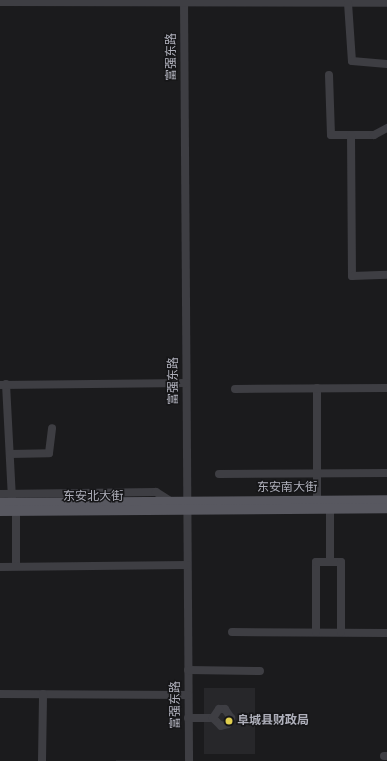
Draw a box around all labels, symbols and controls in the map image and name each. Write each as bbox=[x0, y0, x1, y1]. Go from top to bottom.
street label: 富强东路 bbox=[165, 33, 179, 81]
street label: 富强东路 bbox=[167, 357, 181, 405]
street label: 东安南大街 bbox=[257, 481, 317, 495]
street label: 东安北大街 bbox=[63, 490, 123, 504]
street label: 富强东路 bbox=[169, 681, 183, 729]
place label: 阜城县财政局 bbox=[237, 714, 309, 728]
marker: 阜城县财政局 bbox=[224, 716, 234, 726]

